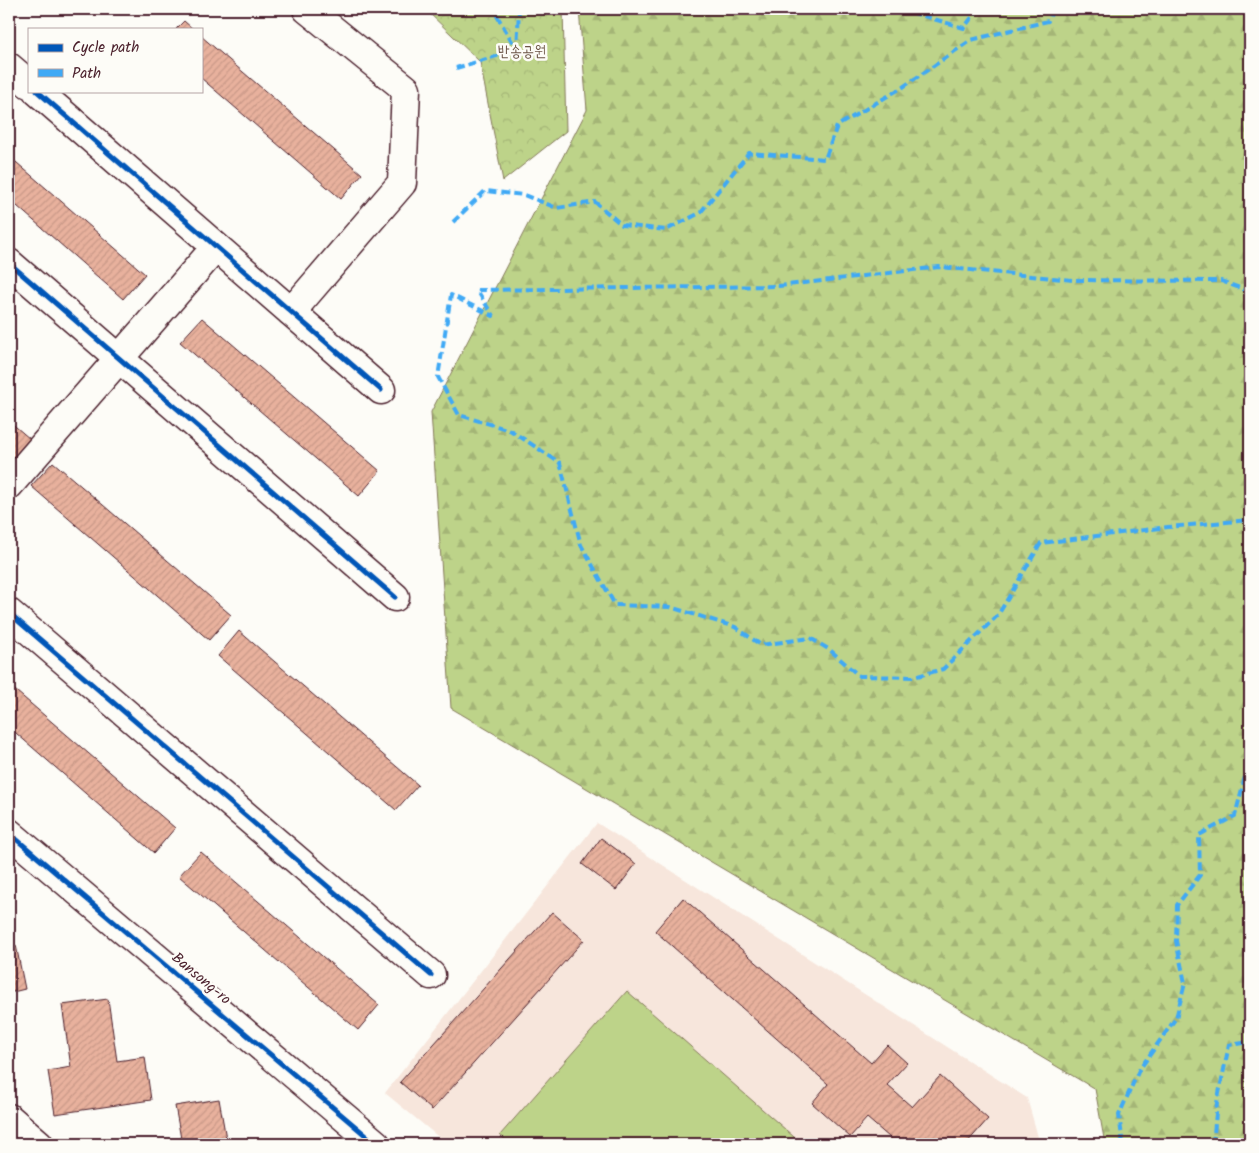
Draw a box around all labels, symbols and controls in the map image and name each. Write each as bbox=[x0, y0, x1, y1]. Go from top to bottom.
legend bbox=[28, 28, 202, 92]
text: Cycle path bbox=[72, 36, 139, 60]
park label: 반송공원 bbox=[498, 40, 546, 64]
text: Path bbox=[72, 62, 101, 86]
street label: Bansong-ro bbox=[166, 947, 236, 1011]

